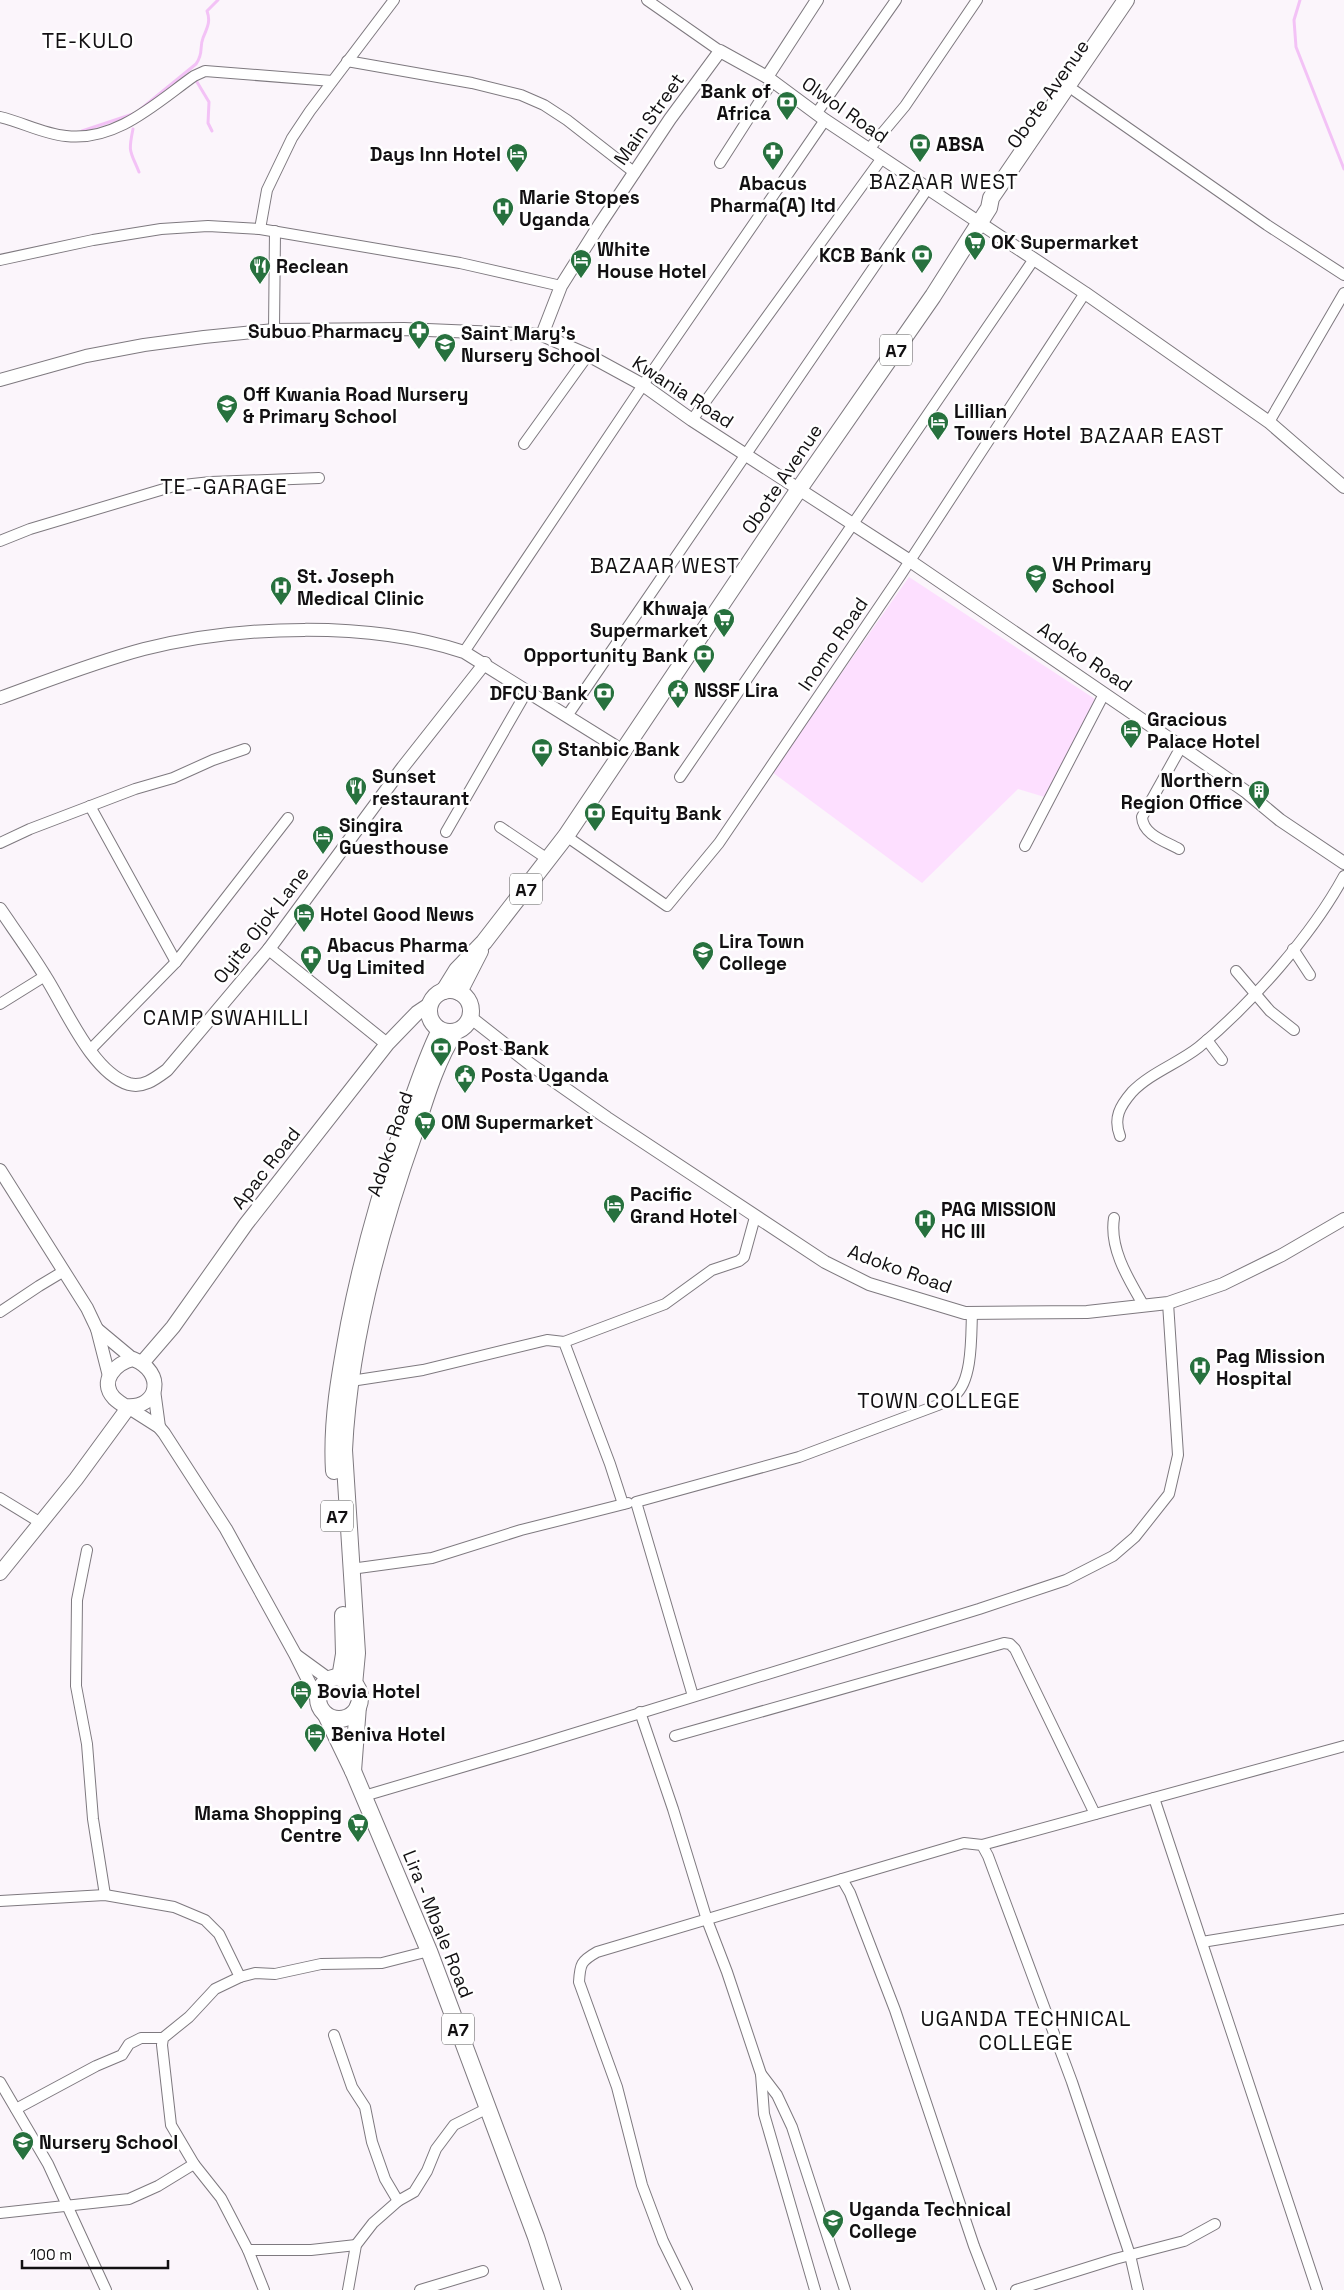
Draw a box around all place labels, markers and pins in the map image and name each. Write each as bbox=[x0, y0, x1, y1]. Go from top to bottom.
place label: Bank of Africa bbox=[701, 79, 771, 126]
bank icon: Bank of Africa bbox=[775, 90, 799, 121]
bank icon: ABSA bbox=[908, 132, 932, 163]
place label: ABSA bbox=[936, 132, 984, 157]
pharmacy icon: Abacus Pharma(A) ltd bbox=[761, 140, 785, 171]
place label: Days Inn Hotel bbox=[370, 142, 501, 167]
hotel icon: Days Inn Hotel bbox=[505, 142, 529, 173]
place label: Abacus Pharma(A) ltd bbox=[710, 171, 836, 218]
place label: Marie Stopes Uganda bbox=[519, 185, 640, 232]
hospital icon: Marie Stopes Uganda bbox=[491, 196, 515, 227]
supermarket icon: OK Supermarket bbox=[963, 230, 987, 261]
place label: OK Supermarket bbox=[991, 230, 1139, 255]
place label: White House Hotel bbox=[597, 237, 707, 284]
place label: KCB Bank bbox=[819, 243, 906, 268]
bank icon: KCB Bank bbox=[910, 243, 934, 274]
hotel icon: White House Hotel bbox=[569, 248, 593, 279]
restaurant icon: Reclean bbox=[248, 254, 272, 285]
place label: Reclean bbox=[276, 254, 349, 279]
place label: Subuo Pharmacy bbox=[248, 319, 403, 344]
pharmacy icon: Subuo Pharmacy bbox=[407, 319, 431, 350]
place label: Saint Mary's Nursery School bbox=[461, 321, 600, 368]
school or university icon: Saint Mary's Nursery School bbox=[433, 332, 457, 363]
place label: Off Kwania Road Nursery & Primary School bbox=[243, 382, 469, 429]
school or university icon: Off Kwania Road Nursery & Primary School bbox=[215, 393, 239, 424]
place label: Lillian Towers Hotel bbox=[954, 399, 1071, 446]
hotel icon: Lillian Towers Hotel bbox=[926, 410, 950, 441]
place label: VH Primary School bbox=[1052, 552, 1152, 599]
school or university icon: VH Primary School bbox=[1024, 563, 1048, 594]
place label: St. Joseph Medical Clinic bbox=[297, 564, 424, 611]
hospital icon: St. Joseph Medical Clinic bbox=[269, 575, 293, 606]
place label: Khwaja Supermarket bbox=[590, 596, 708, 643]
supermarket icon: Khwaja Supermarket bbox=[712, 607, 736, 638]
place label: Opportunity Bank bbox=[523, 643, 688, 668]
bank icon: Opportunity Bank bbox=[692, 643, 716, 674]
public building icon: NSSF Lira bbox=[666, 678, 690, 709]
place label: NSSF Lira bbox=[694, 678, 778, 703]
place label: DFCU Bank bbox=[489, 681, 588, 706]
bank icon: DFCU Bank bbox=[592, 681, 616, 712]
place label: Gracious Palace Hotel bbox=[1147, 707, 1260, 754]
hotel icon: Gracious Palace Hotel bbox=[1119, 718, 1143, 749]
bank icon: Stanbic Bank bbox=[530, 737, 554, 768]
place label: Stanbic Bank bbox=[558, 737, 680, 762]
place label: Sunset restaurant bbox=[372, 764, 469, 811]
place label: Northern Region Office bbox=[1121, 768, 1243, 815]
restaurant icon: Sunset restaurant bbox=[344, 775, 368, 806]
building icon: Northern Region Office bbox=[1247, 779, 1271, 810]
bank icon: Equity Bank bbox=[583, 801, 607, 832]
place label: Equity Bank bbox=[611, 801, 722, 826]
place label: Singira Guesthouse bbox=[339, 813, 449, 860]
hotel icon: Singira Guesthouse bbox=[311, 824, 335, 855]
hotel icon: Hotel Good News bbox=[292, 902, 316, 933]
place label: Hotel Good News bbox=[320, 902, 474, 927]
place label: Lira Town College bbox=[719, 929, 804, 976]
place label: Abacus Pharma Ug Limited bbox=[327, 933, 468, 980]
school or university icon: Lira Town College bbox=[691, 940, 715, 971]
pharmacy icon: Abacus Pharma Ug Limited bbox=[299, 944, 323, 975]
bank icon: Post Bank bbox=[429, 1036, 453, 1067]
place label: Post Bank bbox=[457, 1036, 549, 1061]
public building icon: Posta Uganda bbox=[453, 1063, 477, 1094]
place label: Posta Uganda bbox=[481, 1063, 609, 1088]
supermarket icon: OM Supermarket bbox=[413, 1110, 437, 1141]
place label: OM Supermarket bbox=[441, 1110, 593, 1135]
place label: Pacific Grand Hotel bbox=[630, 1182, 738, 1229]
hotel icon: Pacific Grand Hotel bbox=[602, 1193, 626, 1224]
place label: PAG MISSION HC III bbox=[941, 1197, 1056, 1244]
hospital icon: PAG MISSION HC III bbox=[913, 1208, 937, 1239]
place label: Pag Mission Hospital bbox=[1216, 1344, 1325, 1391]
hospital icon: Pag Mission Hospital bbox=[1188, 1355, 1212, 1386]
hotel icon: Bovia Hotel bbox=[289, 1679, 313, 1710]
place label: Bovia Hotel bbox=[317, 1679, 420, 1704]
hotel icon: Beniva Hotel bbox=[303, 1722, 327, 1753]
place label: Beniva Hotel bbox=[331, 1722, 445, 1747]
place label: Mama Shopping Centre bbox=[194, 1801, 342, 1848]
supermarket icon: Mama Shopping Centre bbox=[346, 1812, 370, 1843]
school or university icon: Nursery School bbox=[11, 2130, 35, 2161]
place label: Nursery School bbox=[39, 2130, 178, 2155]
place label: Uganda Technical College bbox=[849, 2197, 1011, 2244]
school or university icon: Uganda Technical College bbox=[821, 2208, 845, 2239]

